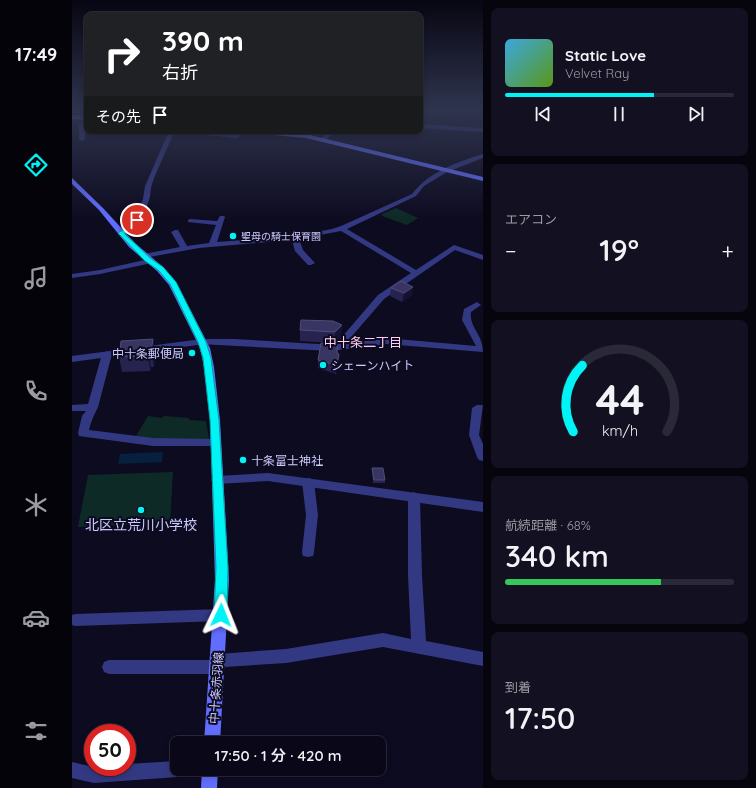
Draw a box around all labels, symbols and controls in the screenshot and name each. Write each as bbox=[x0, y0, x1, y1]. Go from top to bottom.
text: 390 m bbox=[162, 23, 244, 58]
icon: right bbox=[96, 28, 148, 80]
text: 17:49 bbox=[15, 43, 57, 66]
text: Static Love bbox=[565, 46, 646, 65]
text: 右折 bbox=[162, 61, 198, 84]
text: Velvet Ray bbox=[565, 65, 630, 81]
icon: previous bbox=[532, 103, 554, 125]
icon: pause bbox=[608, 103, 630, 125]
icon: next bbox=[685, 103, 707, 125]
icon: arrive bbox=[149, 104, 171, 126]
text: その先 bbox=[96, 107, 141, 126]
icon: directions bbox=[22, 151, 50, 179]
pin bbox=[120, 203, 154, 237]
icon: arrive bbox=[126, 209, 148, 231]
text: エアコン bbox=[505, 211, 557, 227]
place label: 聖母の騎士保育園 bbox=[241, 230, 321, 243]
marker: 聖母の騎士保育園 bbox=[228, 231, 238, 241]
text: 19° bbox=[599, 231, 639, 269]
text: − bbox=[505, 237, 516, 265]
text: + bbox=[722, 237, 734, 265]
icon: music bbox=[22, 264, 50, 292]
district label: 中十条二丁目 bbox=[324, 334, 402, 350]
place label: 中十条郵便局 bbox=[112, 346, 184, 361]
marker: 中十条郵便局 bbox=[187, 348, 197, 358]
place label: シェーンハイト bbox=[331, 358, 414, 373]
marker: シェーンハイト bbox=[318, 360, 328, 370]
text: 44 bbox=[595, 373, 644, 425]
icon: phone bbox=[22, 377, 50, 405]
text: km/h bbox=[601, 422, 638, 440]
place label: 十条富士神社 bbox=[251, 453, 323, 468]
marker: 十条富士神社 bbox=[238, 455, 248, 465]
icon: climate bbox=[22, 491, 50, 519]
marker: 北区立荒川小学校 bbox=[136, 505, 146, 515]
place label: 北区立荒川小学校 bbox=[85, 516, 197, 534]
text: 航続距離 · 68% bbox=[505, 517, 591, 533]
text: 340 km bbox=[505, 537, 609, 575]
position arrow bbox=[200, 594, 242, 636]
icon: car bbox=[22, 604, 50, 632]
street label: 中十条赤羽線 bbox=[206, 652, 226, 724]
text: 到着 bbox=[505, 679, 531, 695]
text: 17:50 bbox=[505, 699, 575, 737]
icon: filters bbox=[22, 717, 50, 745]
speed limit sign: 50 bbox=[84, 724, 136, 776]
text: 17:50 · 1 分 · 420 m bbox=[214, 746, 342, 765]

